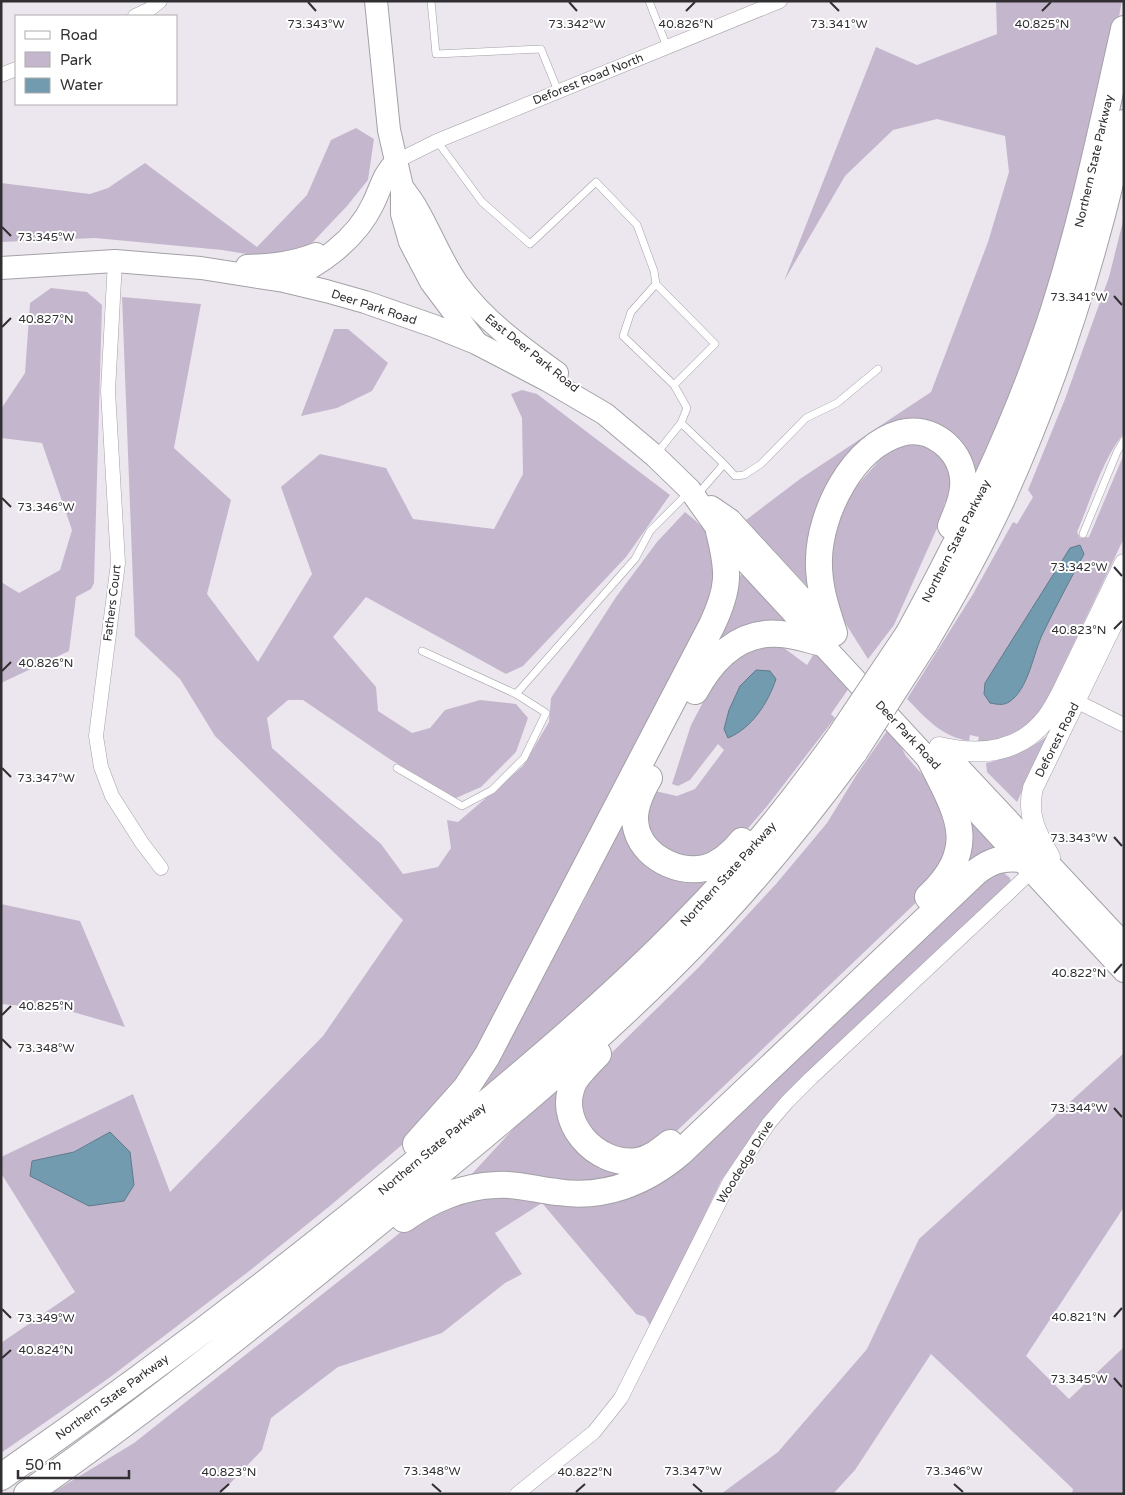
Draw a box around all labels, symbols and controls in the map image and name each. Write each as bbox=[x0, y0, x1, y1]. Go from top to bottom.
legend bbox=[15, 15, 178, 105]
text: 73.343°W bbox=[287, 17, 345, 31]
text: 73.342°W bbox=[548, 17, 606, 31]
text: 40.826°N bbox=[659, 17, 713, 31]
text: 73.341°W bbox=[810, 17, 868, 31]
text: 40.825°N bbox=[1015, 17, 1069, 31]
text: Road bbox=[60, 26, 98, 44]
street label: Deforest Road North bbox=[531, 50, 645, 108]
text: Park bbox=[60, 51, 92, 69]
text: Water bbox=[60, 76, 103, 94]
street label: Northern State Parkway bbox=[1072, 93, 1116, 229]
text: 73.345°W bbox=[17, 230, 75, 244]
street label: Deer Park Road bbox=[330, 287, 418, 327]
text: 73.341°W bbox=[1050, 290, 1108, 304]
street label: East Deer Park Road bbox=[482, 311, 582, 395]
text: 40.827°N bbox=[18, 312, 74, 326]
street label: Northern State Parkway bbox=[919, 477, 993, 605]
text: 73.346°W bbox=[17, 500, 75, 514]
text: 73.342°W bbox=[1050, 560, 1108, 574]
street label: Fathers Court bbox=[100, 563, 124, 642]
text: 40.823°N bbox=[1052, 623, 1106, 637]
text: 40.826°N bbox=[19, 656, 73, 670]
street label: Deer Park Road bbox=[873, 698, 943, 772]
street label: Deforest Road bbox=[1032, 700, 1082, 780]
text: 73.347°W bbox=[17, 771, 75, 785]
street label: Northern State Parkway bbox=[677, 818, 779, 929]
text: 73.343°W bbox=[1050, 831, 1108, 845]
text: 40.822°N bbox=[1052, 966, 1106, 980]
text: 40.825°N bbox=[19, 999, 73, 1013]
text: 73.348°W bbox=[17, 1041, 75, 1055]
street label: Northern State Parkway bbox=[375, 1100, 489, 1198]
text: 73.344°W bbox=[1050, 1101, 1108, 1115]
street label: Woodedge Drive bbox=[714, 1118, 776, 1206]
text: 40.821°N bbox=[1052, 1310, 1106, 1324]
text: 73.349°W bbox=[17, 1311, 75, 1325]
text: 40.824°N bbox=[19, 1343, 73, 1357]
street label: Northern State Parkway bbox=[53, 1351, 172, 1443]
text: 73.345°W bbox=[1050, 1372, 1108, 1386]
scale bar bbox=[18, 1448, 129, 1480]
text: 50 m bbox=[25, 1456, 62, 1474]
text: 73.348°W bbox=[403, 1464, 461, 1478]
text: 73.347°W bbox=[664, 1464, 722, 1478]
text: 73.346°W bbox=[925, 1464, 983, 1478]
text: 40.823°N bbox=[202, 1465, 256, 1479]
text: 40.822°N bbox=[558, 1465, 612, 1479]

